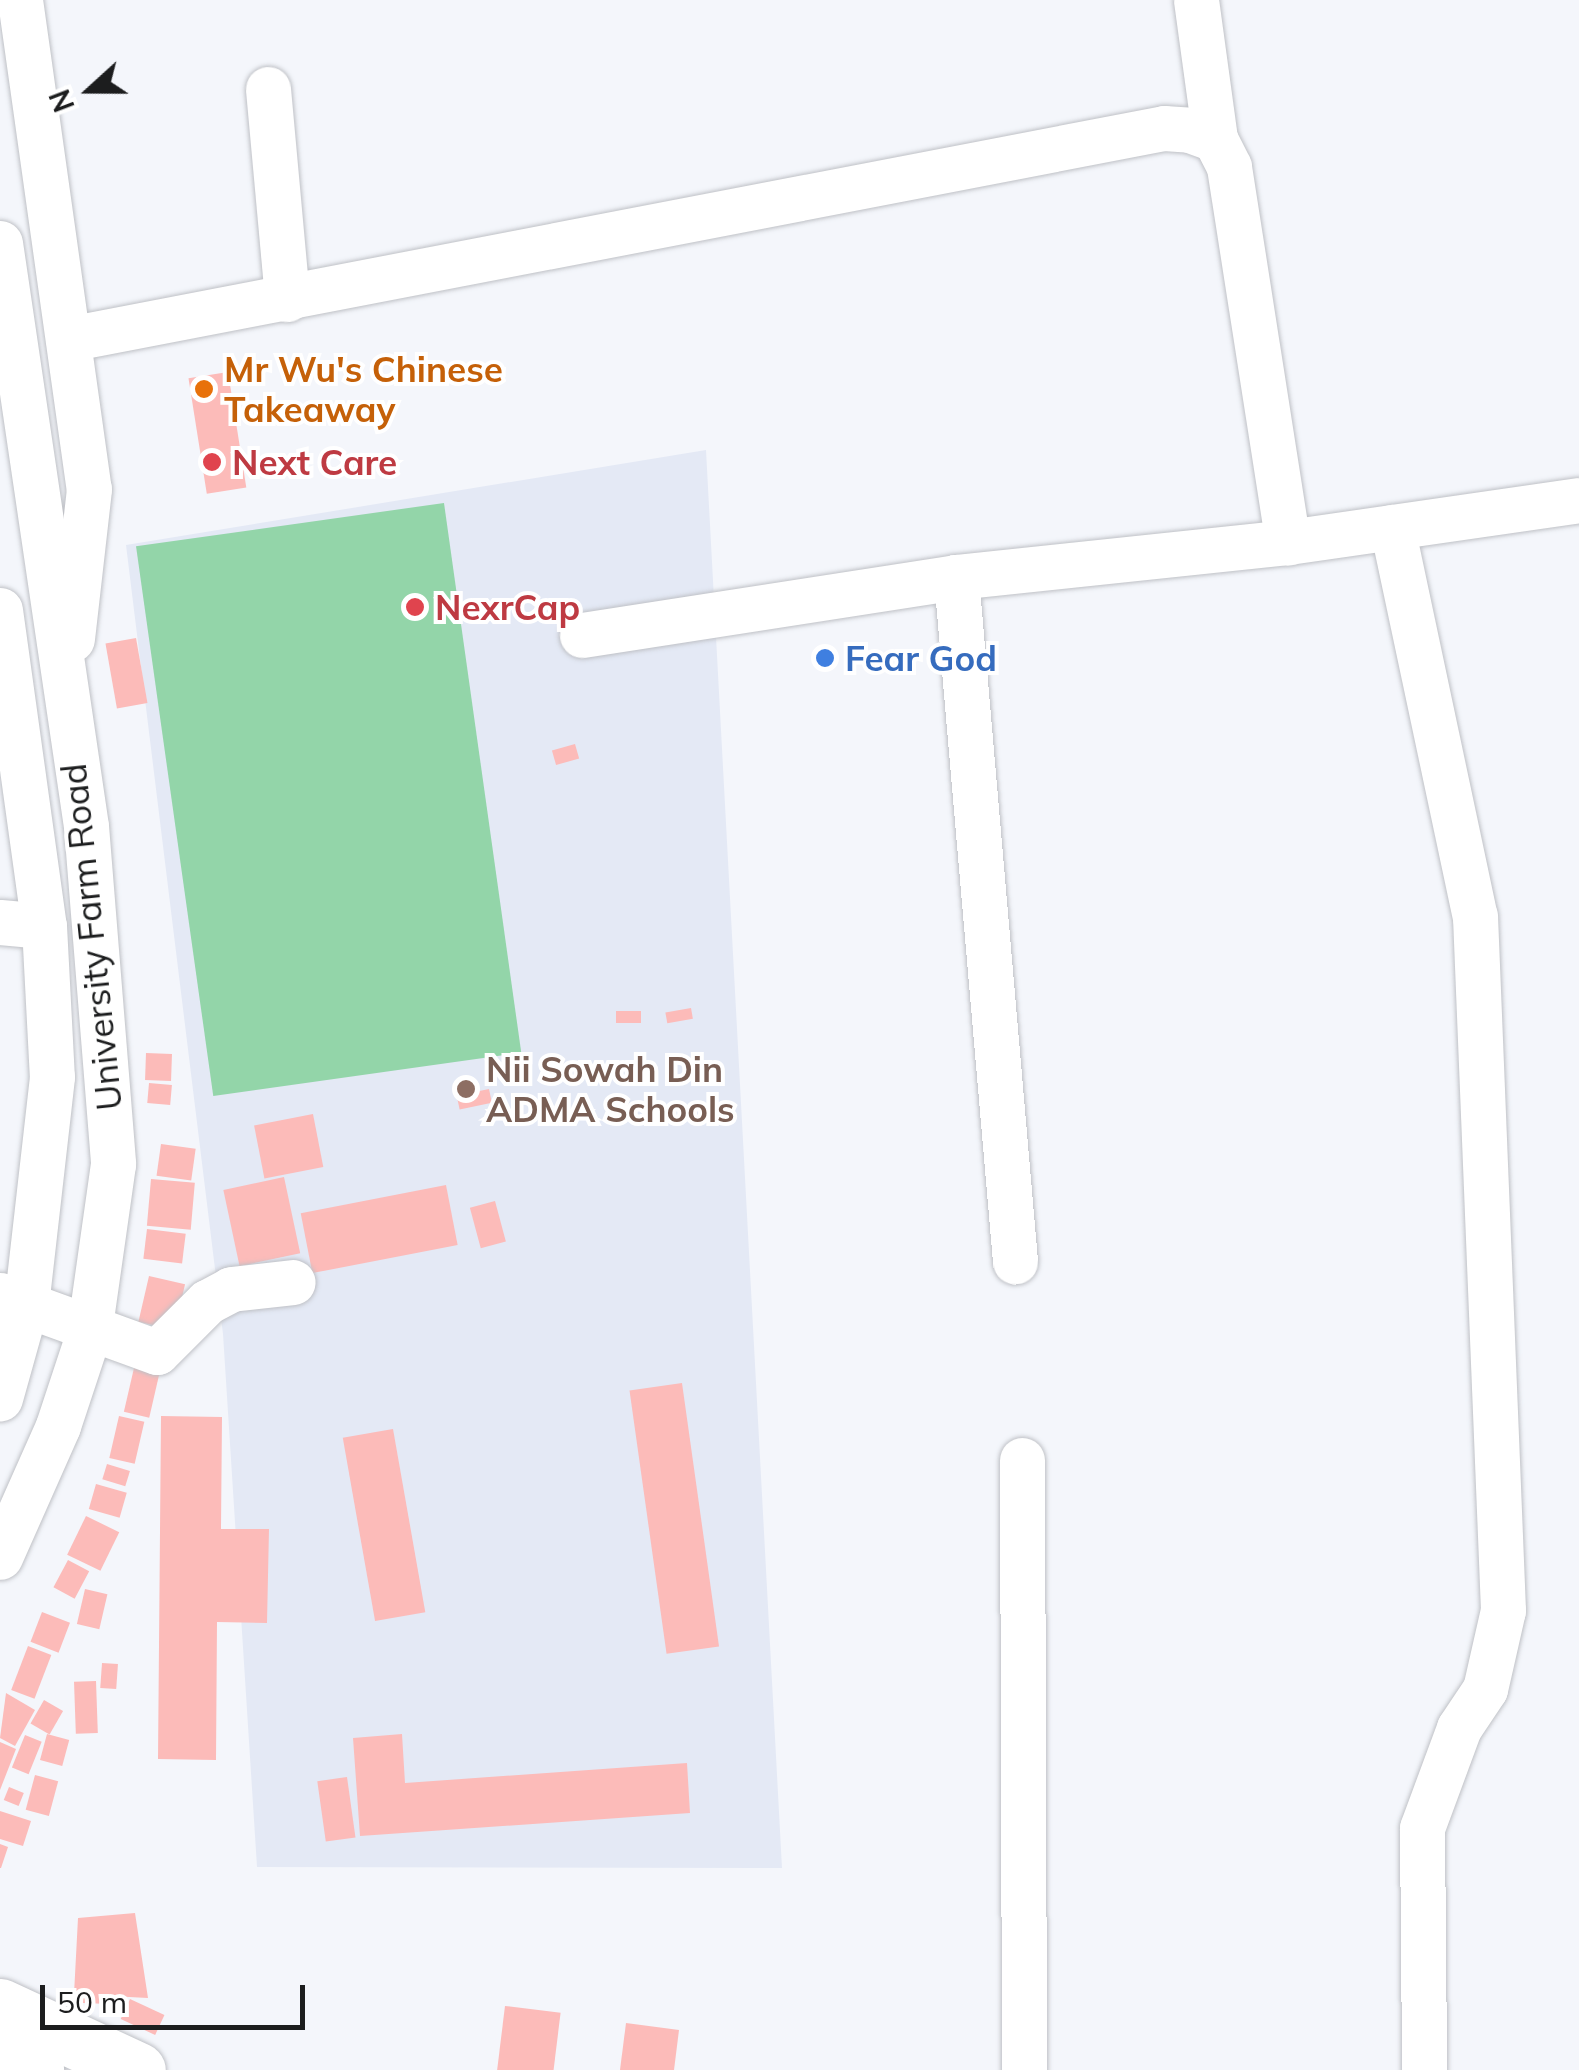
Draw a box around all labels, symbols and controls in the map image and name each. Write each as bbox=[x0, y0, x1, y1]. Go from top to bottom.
north arrow bbox=[40, 40, 140, 140]
text: N bbox=[41, 85, 82, 117]
place label: Mr Wu's Chinese Takeaway bbox=[224, 348, 503, 430]
marker: Mr Wu's Chinese Takeaway bbox=[193, 378, 215, 400]
place label: Next Care bbox=[232, 441, 397, 483]
marker: Next Care bbox=[201, 451, 223, 473]
place label: NexrCap bbox=[435, 586, 580, 628]
marker: NexrCap bbox=[404, 596, 426, 618]
place label: Fear God bbox=[845, 637, 997, 679]
marker: Fear God bbox=[814, 647, 836, 669]
street label: University Farm Road bbox=[52, 762, 130, 1112]
place label: Nii Sowah Din ADMA Schools bbox=[486, 1048, 735, 1130]
marker: Nii Sowah Din ADMA Schools bbox=[455, 1078, 477, 1100]
scale bar bbox=[45, 1965, 310, 2027]
text: 50 m bbox=[57, 1983, 127, 2021]

